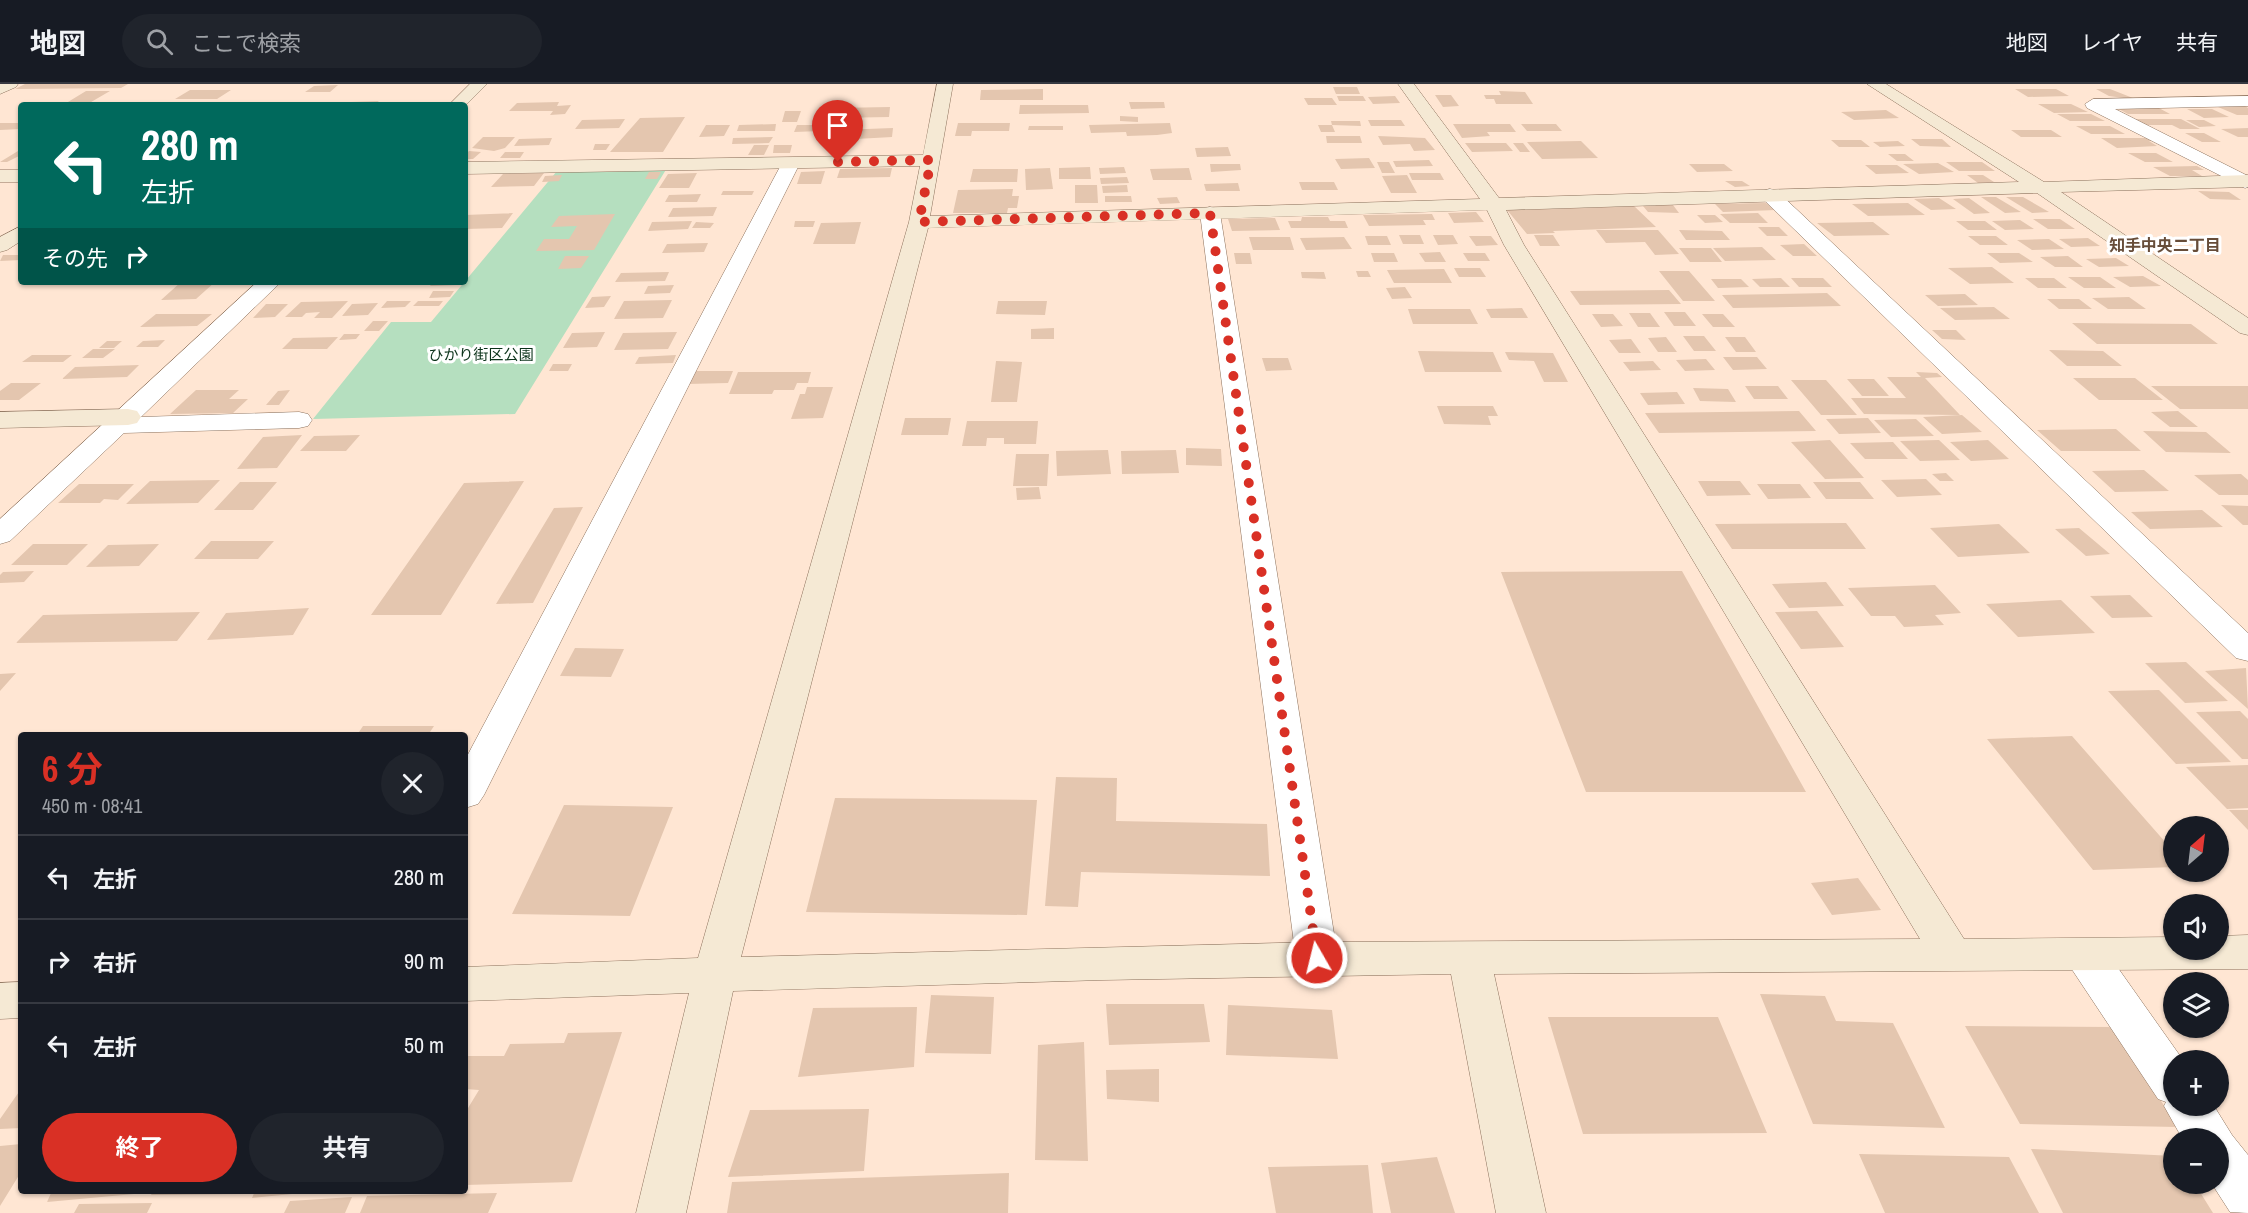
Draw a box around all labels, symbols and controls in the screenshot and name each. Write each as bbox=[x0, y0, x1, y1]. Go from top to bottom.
search box bbox=[122, 14, 542, 68]
text: 地図 bbox=[30, 24, 86, 62]
icon: search bbox=[143, 25, 176, 58]
text: ここで検索 bbox=[191, 28, 301, 58]
text: 地図 bbox=[2006, 28, 2048, 57]
text: レイヤ bbox=[2081, 28, 2143, 57]
text: 共有 bbox=[2176, 28, 2218, 57]
pin bbox=[812, 100, 863, 162]
icon: arrive bbox=[821, 109, 854, 142]
text: 280 m bbox=[141, 117, 239, 173]
icon: left bbox=[42, 126, 120, 204]
text: 左折 bbox=[141, 174, 195, 210]
district label: 知手中央二丁目 bbox=[2109, 234, 2221, 256]
icon: right bbox=[120, 240, 153, 273]
text: その先 bbox=[42, 243, 108, 273]
park label: ひかり街区公園 bbox=[428, 344, 534, 365]
text: 6 分 bbox=[42, 745, 103, 793]
button: close bbox=[381, 752, 444, 815]
text: 450 m · 08:41 bbox=[42, 792, 142, 819]
north arrow bbox=[2163, 816, 2229, 882]
map controls bbox=[2163, 816, 2229, 1194]
icon: left bbox=[42, 861, 75, 894]
text: 280 m bbox=[394, 862, 444, 892]
text: 左折 bbox=[93, 864, 137, 894]
button: sound bbox=[2163, 894, 2229, 960]
position arrow bbox=[1285, 926, 1349, 990]
icon: right bbox=[42, 945, 75, 978]
text: 90 m bbox=[404, 946, 444, 976]
text: 右折 bbox=[93, 948, 137, 978]
button: layers bbox=[2163, 972, 2229, 1038]
icon: left bbox=[42, 1029, 75, 1062]
text: 50 m bbox=[404, 1030, 444, 1060]
text: 左折 bbox=[93, 1032, 137, 1062]
button: + bbox=[2163, 1050, 2229, 1116]
button: 終了 bbox=[42, 1113, 237, 1182]
button: 共有 bbox=[249, 1113, 444, 1182]
button: − bbox=[2163, 1128, 2229, 1194]

